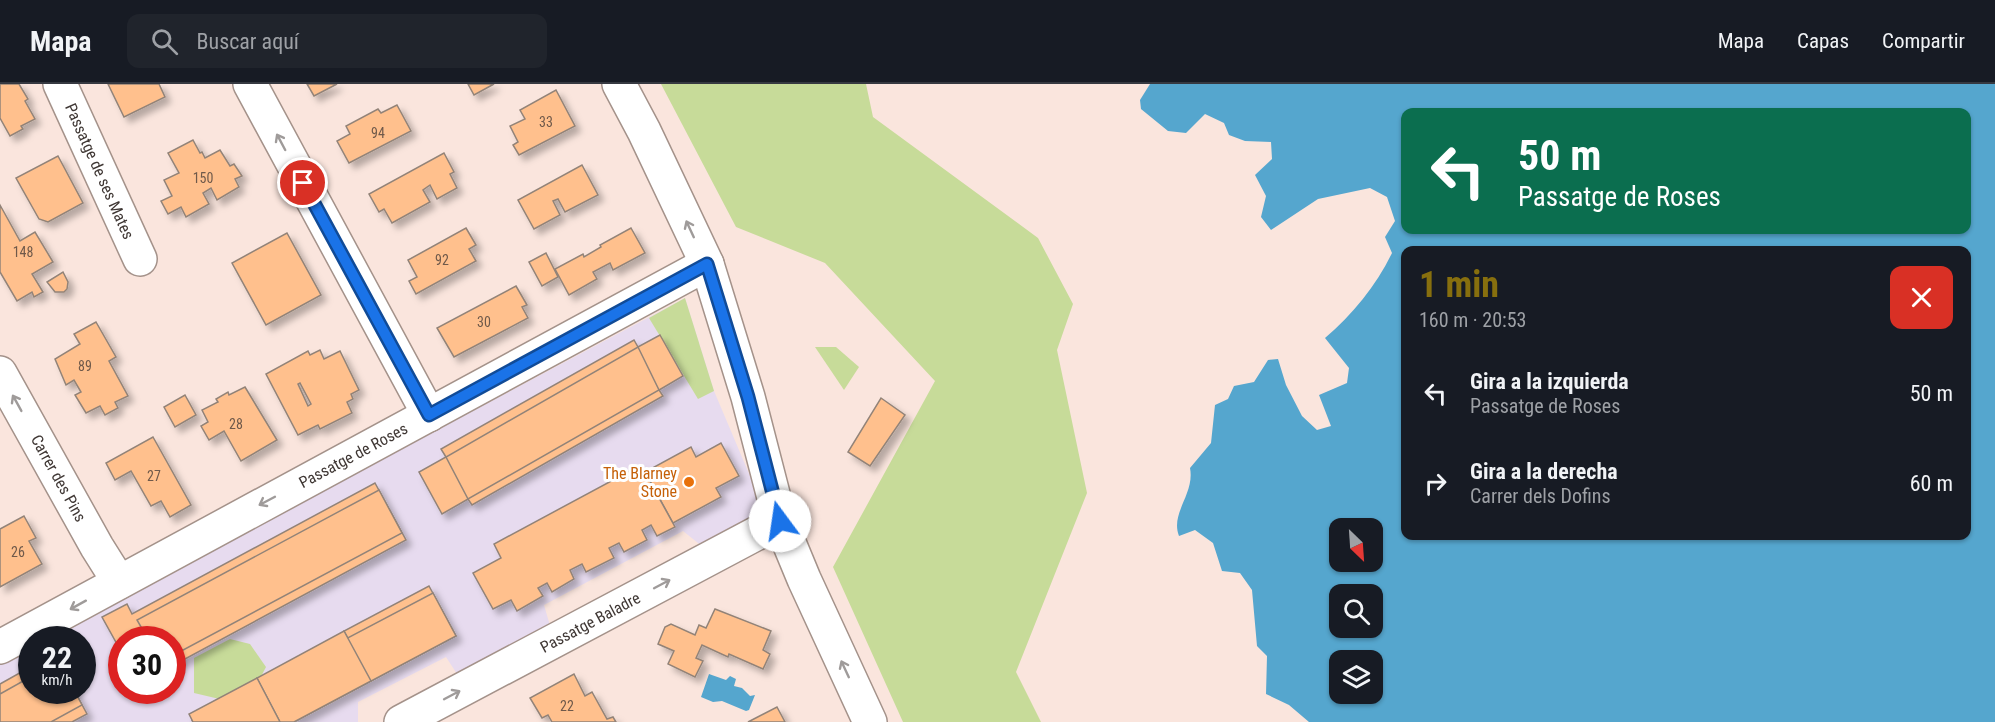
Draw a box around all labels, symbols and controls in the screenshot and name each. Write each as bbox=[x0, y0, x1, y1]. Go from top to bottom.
search box bbox=[127, 14, 547, 68]
text: Mapa bbox=[30, 25, 91, 58]
icon: search bbox=[148, 25, 181, 58]
text: Buscar aquí bbox=[196, 29, 299, 54]
text: Mapa bbox=[1718, 29, 1764, 53]
text: Capas bbox=[1797, 29, 1849, 53]
text: Compartir bbox=[1882, 29, 1965, 53]
street label: Passatge de ses Mates bbox=[61, 100, 138, 242]
house number: 33 bbox=[539, 114, 553, 130]
house number: 94 bbox=[371, 125, 385, 141]
text: 50 m bbox=[1518, 131, 1601, 180]
icon: left bbox=[1419, 132, 1497, 210]
one-way arrow bbox=[275, 134, 287, 151]
pin bbox=[277, 157, 328, 208]
icon: arrive bbox=[286, 166, 319, 199]
house number: 150 bbox=[193, 170, 213, 186]
text: Passatge de Roses bbox=[1518, 181, 1721, 213]
one-way arrow bbox=[684, 220, 696, 238]
house number: 148 bbox=[13, 244, 33, 260]
house number: 92 bbox=[435, 252, 449, 268]
text: 1 min bbox=[1419, 264, 1499, 306]
button: close bbox=[1890, 266, 1953, 329]
text: 160 m · 20:53 bbox=[1419, 308, 1526, 332]
house number: 30 bbox=[477, 314, 491, 330]
house number: 89 bbox=[78, 358, 92, 374]
text: Gira a la izquierda bbox=[1470, 369, 1629, 394]
icon: left bbox=[1419, 377, 1452, 410]
text: 50 m bbox=[1910, 381, 1953, 406]
text: Passatge de Roses bbox=[1470, 394, 1620, 418]
one-way arrow bbox=[11, 395, 22, 413]
house number: 28 bbox=[229, 416, 243, 432]
street label: Passatge de Roses bbox=[296, 419, 411, 492]
street label: Carrer des Pins bbox=[27, 431, 90, 525]
text: Gira a la derecha bbox=[1470, 459, 1618, 484]
place label: The Blarney Stone bbox=[603, 464, 677, 501]
icon: right bbox=[1419, 467, 1452, 500]
house number: 27 bbox=[147, 468, 161, 484]
text: 60 m bbox=[1910, 471, 1953, 496]
marker: The Blarney Stone bbox=[682, 475, 696, 489]
text: Carrer dels Dofins bbox=[1470, 484, 1611, 508]
position arrow bbox=[748, 489, 812, 553]
one-way arrow bbox=[259, 496, 277, 507]
north arrow bbox=[1329, 518, 1383, 572]
map controls bbox=[1329, 518, 1383, 704]
house number: 26 bbox=[11, 544, 25, 560]
one-way arrow bbox=[653, 578, 670, 590]
button: search bbox=[1329, 584, 1383, 638]
street label: Passatge Baladre bbox=[537, 588, 643, 657]
one-way arrow bbox=[69, 600, 87, 611]
speed limit sign: 30 bbox=[108, 626, 186, 704]
text: 22 bbox=[42, 640, 72, 675]
button: layers bbox=[1329, 650, 1383, 704]
one-way arrow bbox=[839, 660, 851, 678]
text: km/h bbox=[42, 671, 72, 689]
one-way arrow bbox=[443, 689, 461, 700]
house number: 22 bbox=[560, 698, 574, 714]

